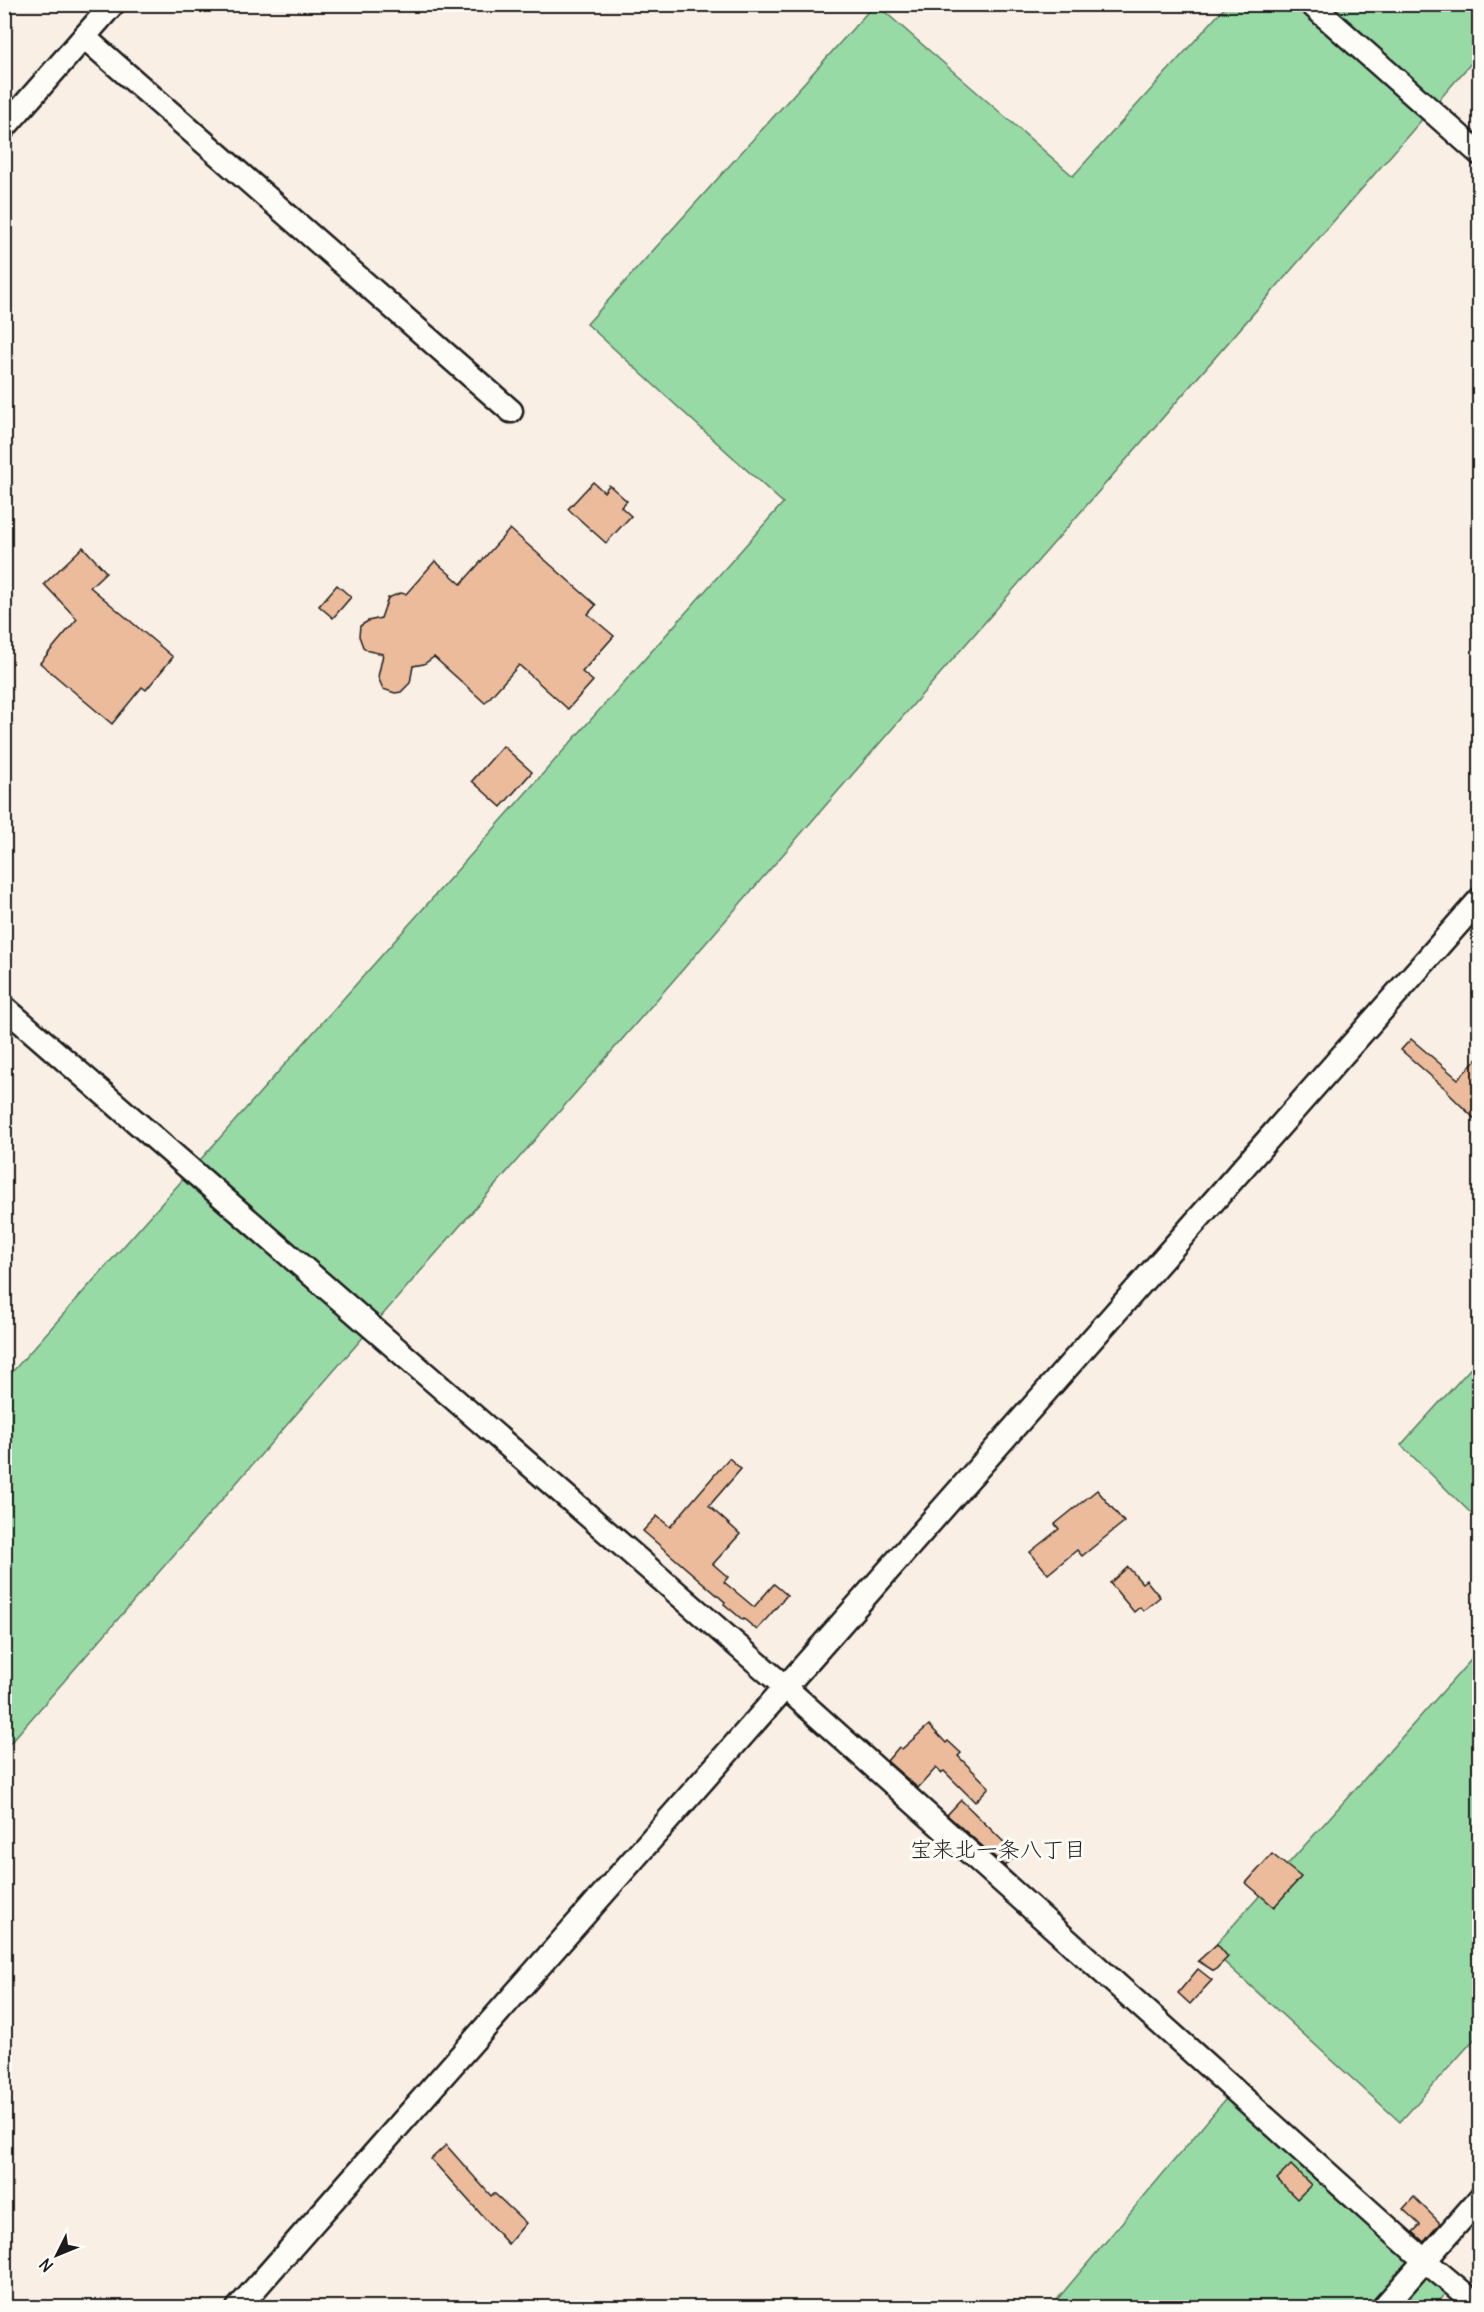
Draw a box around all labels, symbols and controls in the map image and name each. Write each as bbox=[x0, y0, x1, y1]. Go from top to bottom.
district label: 宝来北一条八丁目 bbox=[910, 1835, 1086, 1863]
north arrow bbox=[27, 2225, 87, 2285]
text: N bbox=[35, 2254, 57, 2276]

